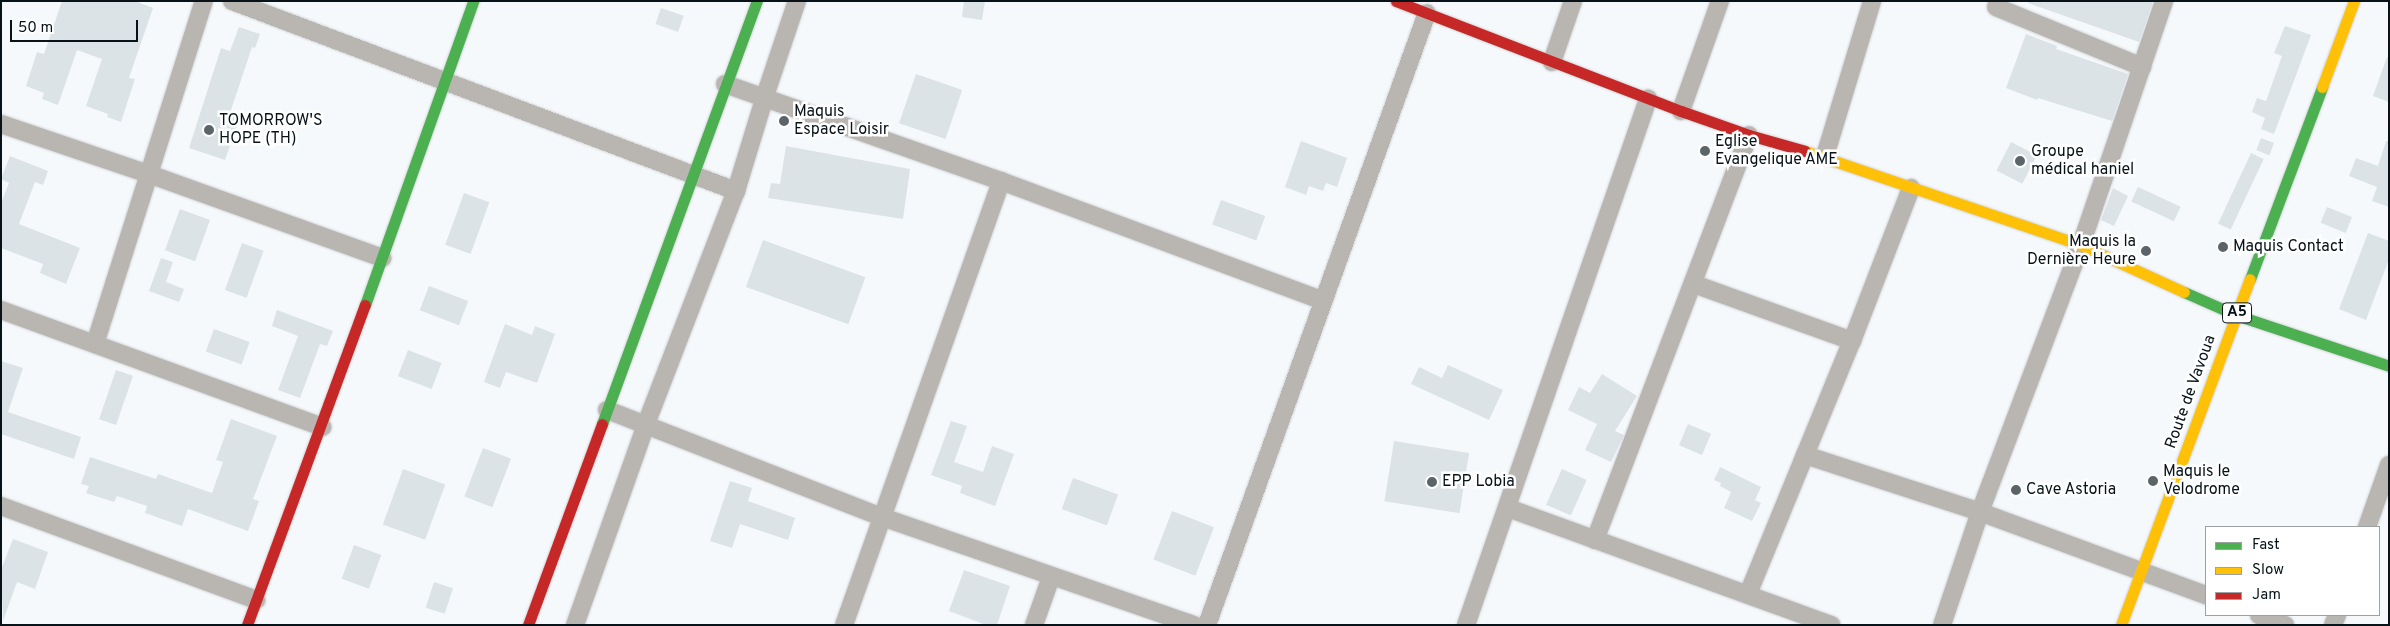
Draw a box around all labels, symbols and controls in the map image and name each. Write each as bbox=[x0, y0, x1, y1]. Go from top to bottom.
scale bar bbox=[12, 10, 140, 42]
text: 50 m bbox=[18, 19, 53, 38]
place label: Maquis Espace Loisir bbox=[794, 102, 889, 140]
place label: TOMORROW'S HOPE (TH) bbox=[219, 111, 323, 149]
marker: Maquis Espace Loisir bbox=[778, 115, 790, 127]
marker: TOMORROW'S HOPE (TH) bbox=[203, 124, 215, 136]
place label: Eglise Evangelique AME bbox=[1715, 132, 1839, 170]
place label: Groupe médical haniel bbox=[2031, 142, 2134, 180]
marker: Eglise Evangelique AME bbox=[1699, 145, 1711, 157]
marker: Groupe médical haniel bbox=[2013, 154, 2027, 168]
place label: Maquis la Dernière Heure bbox=[2027, 232, 2136, 270]
place label: Maquis Contact bbox=[2233, 237, 2344, 257]
marker: Maquis Contact bbox=[2217, 241, 2229, 253]
marker: Maquis la Dernière Heure bbox=[2140, 245, 2152, 257]
road number: A5 bbox=[2222, 300, 2252, 326]
street label: Route de Vavoua bbox=[2161, 332, 2221, 452]
place label: Maquis le Velodrome bbox=[2163, 462, 2240, 500]
place label: EPP Lobia bbox=[1442, 472, 1515, 492]
marker: Maquis le Velodrome bbox=[2147, 475, 2159, 487]
marker: EPP Lobia bbox=[1426, 476, 1438, 488]
place label: Cave Astoria bbox=[2026, 480, 2117, 500]
marker: Cave Astoria bbox=[2010, 484, 2022, 496]
legend bbox=[2205, 526, 2380, 616]
text: Fast bbox=[2252, 536, 2280, 555]
text: Slow bbox=[2252, 561, 2284, 580]
text: Jam bbox=[2252, 586, 2281, 605]

